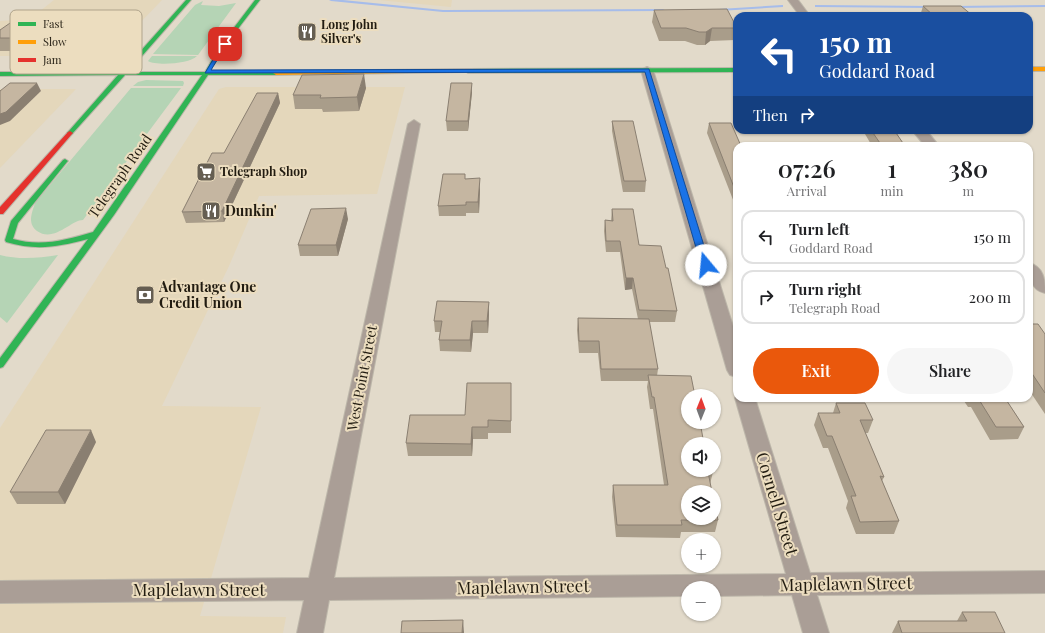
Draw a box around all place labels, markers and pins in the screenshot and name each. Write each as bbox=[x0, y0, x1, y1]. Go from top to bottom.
place label: Long John Silver's bbox=[321, 16, 378, 46]
restaurant icon: Long John Silver's bbox=[296, 21, 318, 43]
pin bbox=[208, 27, 242, 61]
supermarket icon: Telegraph Shop bbox=[195, 161, 217, 183]
place label: Telegraph Shop bbox=[220, 163, 307, 179]
restaurant icon: Dunkin' bbox=[200, 200, 222, 222]
place label: Dunkin' bbox=[225, 201, 277, 220]
place label: Advantage One Credit Union bbox=[158, 277, 256, 312]
bank icon: Advantage One Credit Union bbox=[134, 284, 156, 306]

